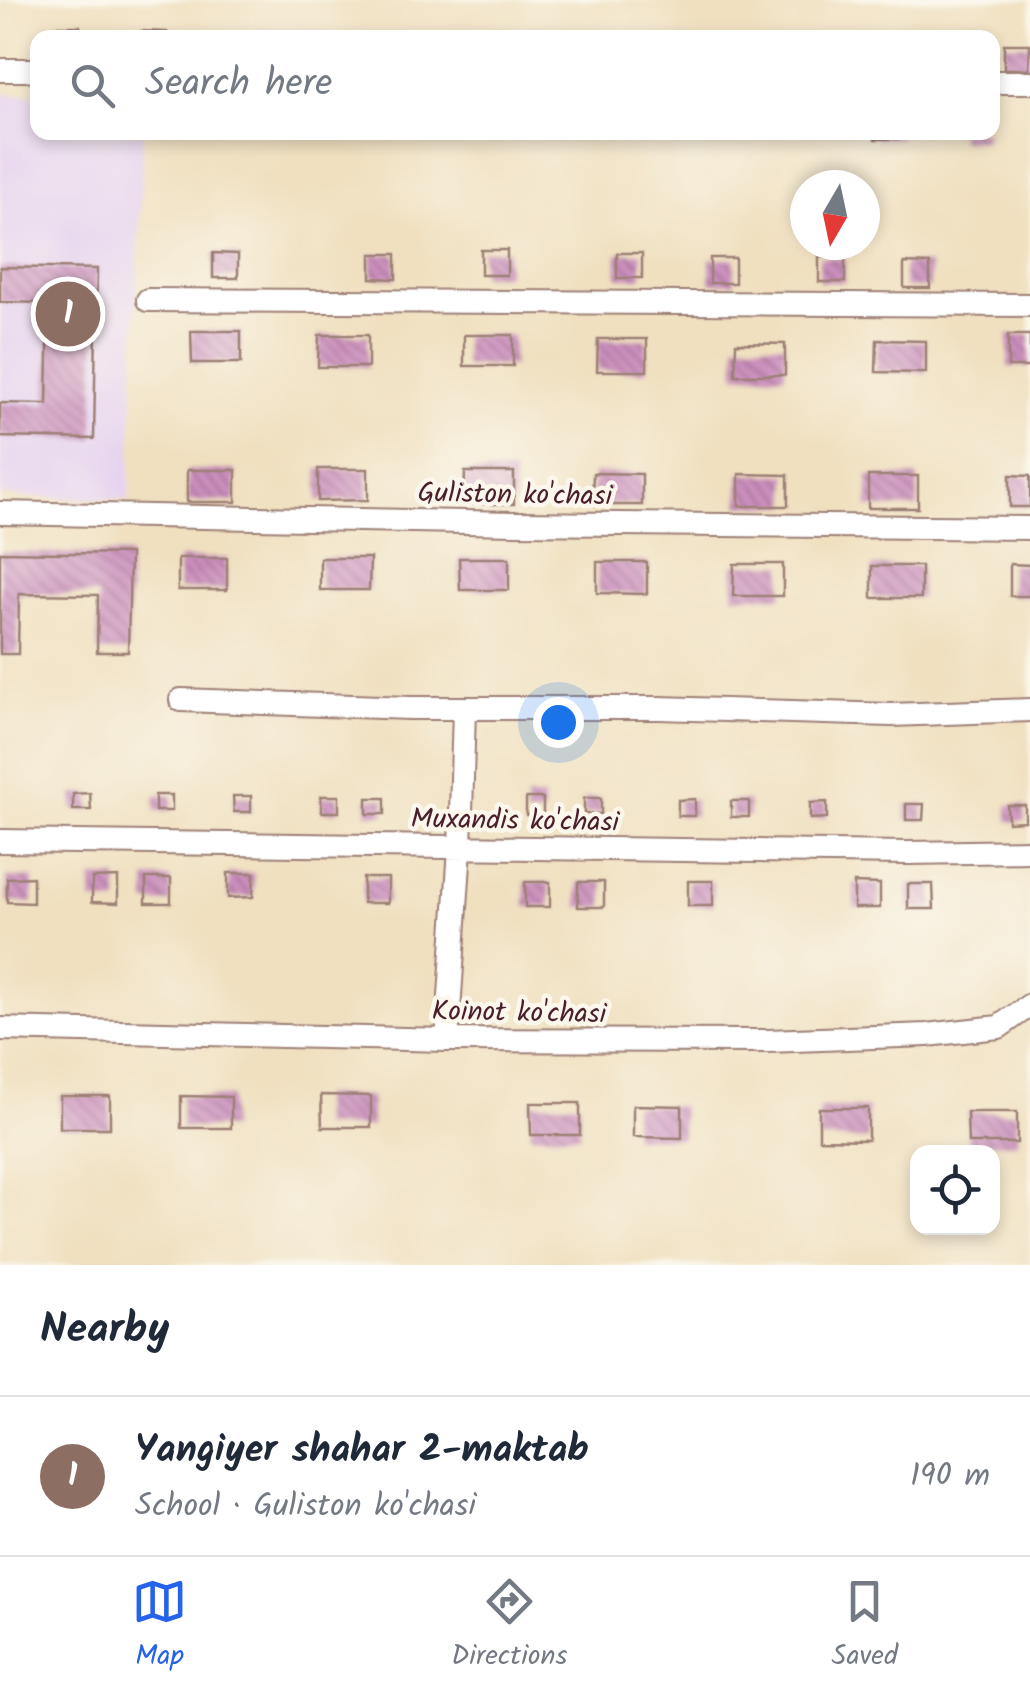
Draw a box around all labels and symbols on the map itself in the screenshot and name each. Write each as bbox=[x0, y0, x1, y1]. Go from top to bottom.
north arrow bbox=[790, 170, 880, 260]
pin: 1 bbox=[36, 276, 100, 352]
street label: Guliston ko'chasi bbox=[417, 471, 614, 520]
your location bbox=[533, 697, 584, 748]
street label: Muxandis ko'chasi bbox=[410, 797, 621, 846]
street label: Koinot ko'chasi bbox=[431, 989, 608, 1038]

